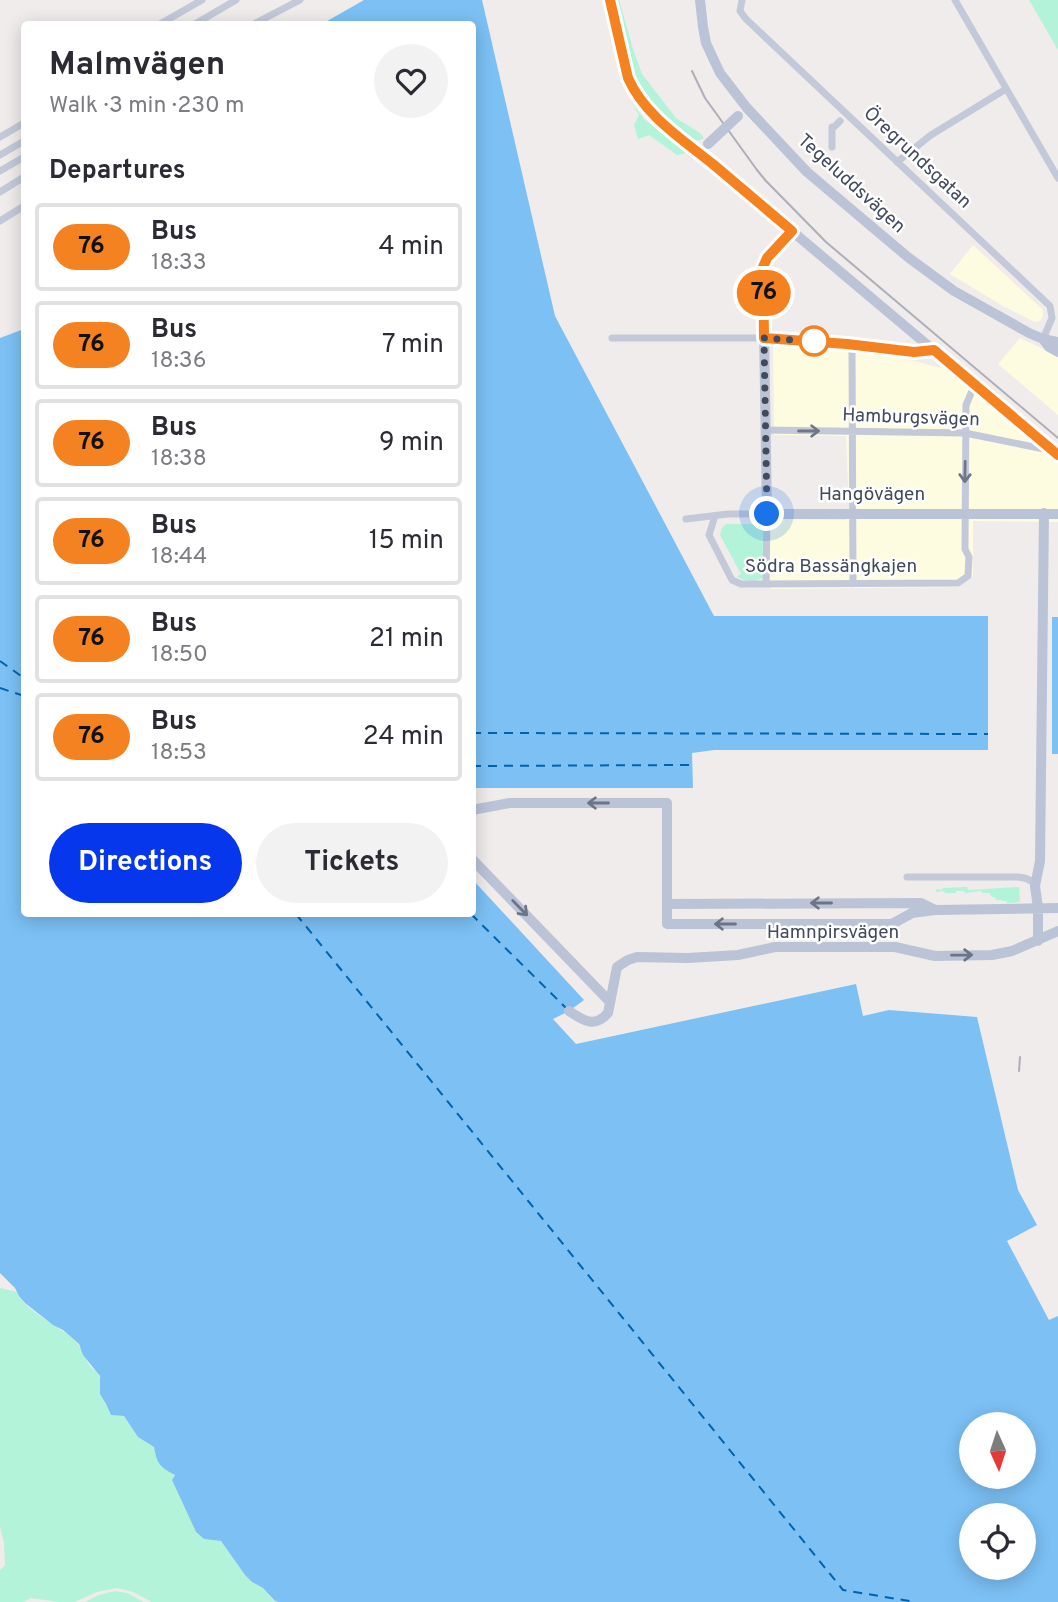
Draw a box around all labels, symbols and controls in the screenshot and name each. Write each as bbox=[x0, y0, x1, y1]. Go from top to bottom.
button: heart bbox=[374, 44, 448, 118]
text: Malmvägen bbox=[49, 45, 225, 87]
text: Walk · 3 min · 230 m bbox=[49, 92, 245, 121]
street label: Öregrundsgatan bbox=[858, 101, 977, 214]
street label: Tegeluddsvägen bbox=[792, 129, 910, 239]
text: Departures bbox=[49, 155, 186, 188]
text: Bus bbox=[151, 216, 197, 249]
text: 4 min bbox=[378, 231, 444, 264]
text: 76 bbox=[78, 232, 105, 262]
text: 18:33 bbox=[151, 249, 207, 278]
line badge: 76 bbox=[732, 270, 796, 316]
text: 76 bbox=[751, 278, 777, 308]
text: Bus bbox=[151, 314, 197, 347]
unlabelled marker bbox=[799, 326, 829, 356]
text: 7 min bbox=[382, 329, 444, 362]
text: 76 bbox=[78, 330, 105, 360]
text: 18:36 bbox=[151, 347, 206, 376]
street label: Hamburgsvägen bbox=[842, 404, 980, 432]
text: Bus bbox=[151, 412, 197, 445]
one-way arrow bbox=[797, 424, 820, 438]
text: 9 min bbox=[379, 427, 444, 460]
text: 76 bbox=[78, 428, 105, 458]
text: 18:38 bbox=[151, 445, 207, 474]
one-way arrow bbox=[958, 460, 972, 483]
street label: Hangövägen bbox=[819, 483, 925, 507]
your location bbox=[749, 496, 784, 531]
text: Bus bbox=[151, 510, 197, 543]
text: 15 min bbox=[369, 525, 444, 558]
text: 76 bbox=[78, 526, 105, 556]
text: 18:44 bbox=[151, 543, 207, 572]
street label: Södra Bassängkajen bbox=[745, 555, 917, 579]
text: Bus bbox=[151, 608, 197, 641]
text: 21 min bbox=[369, 623, 444, 656]
text: 76 bbox=[78, 624, 105, 654]
text: 18:50 bbox=[151, 641, 208, 670]
text: Bus bbox=[151, 706, 197, 739]
text: 24 min bbox=[363, 721, 444, 754]
text: 76 bbox=[78, 722, 105, 752]
text: 18:53 bbox=[151, 739, 207, 768]
one-way arrow bbox=[587, 796, 610, 810]
button: Directions bbox=[49, 823, 242, 903]
button: Tickets bbox=[256, 823, 448, 903]
one-way arrow bbox=[809, 897, 832, 910]
one-way arrow bbox=[511, 900, 528, 917]
one-way arrow bbox=[714, 917, 737, 931]
street label: Hamnpirsvägen bbox=[767, 921, 899, 945]
one-way arrow bbox=[951, 948, 974, 962]
north arrow bbox=[959, 1412, 1036, 1489]
map controls bbox=[959, 1412, 1036, 1580]
button: locate bbox=[959, 1503, 1036, 1580]

